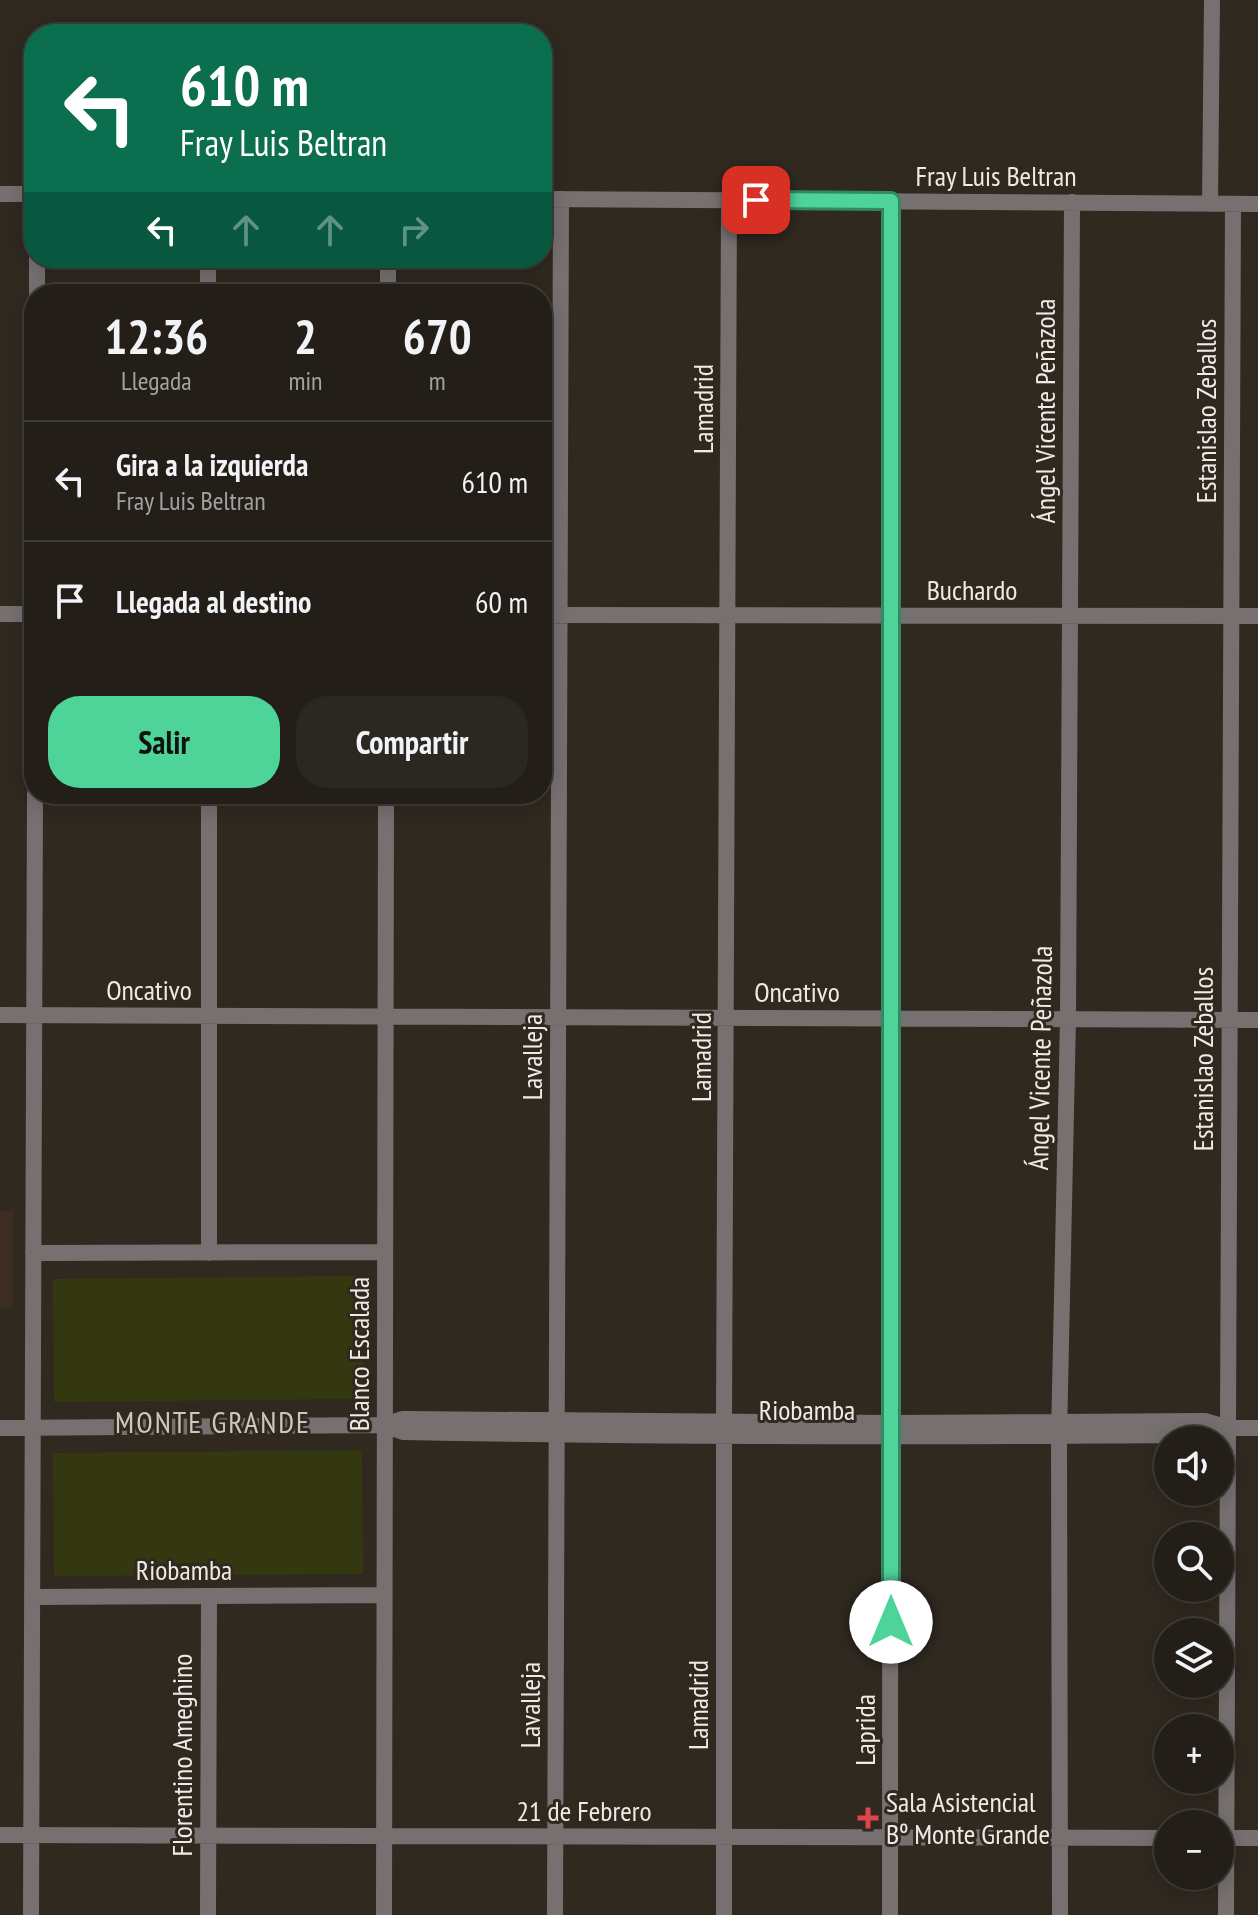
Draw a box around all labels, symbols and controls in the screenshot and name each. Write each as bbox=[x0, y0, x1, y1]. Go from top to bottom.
text: 610 m bbox=[180, 49, 309, 121]
icon: left bbox=[48, 56, 152, 160]
text: Fray Luis Beltran bbox=[180, 119, 387, 166]
street label: Fray Luis Beltran bbox=[915, 157, 1077, 194]
pin bbox=[722, 166, 790, 234]
icon: arrive bbox=[734, 178, 778, 222]
icon: left bbox=[140, 208, 184, 252]
icon: ahead bbox=[224, 208, 268, 252]
icon: ahead bbox=[308, 208, 352, 252]
icon: right bbox=[392, 208, 436, 252]
street label: Ángel Vicente Peñazola bbox=[1026, 299, 1063, 523]
text: 12:36 bbox=[104, 305, 208, 367]
text: 2 bbox=[294, 305, 317, 367]
text: 670 bbox=[403, 305, 472, 367]
street label: Estanislao Zeballos bbox=[1187, 319, 1224, 503]
text: Llegada bbox=[121, 364, 192, 397]
text: min bbox=[288, 364, 322, 397]
text: m bbox=[429, 364, 446, 397]
street label: Lamadrid bbox=[684, 364, 721, 454]
text: Gira a la izquierda bbox=[116, 445, 308, 484]
icon: left bbox=[48, 459, 92, 503]
text: 610 m bbox=[462, 462, 528, 501]
text: Fray Luis Beltran bbox=[116, 484, 266, 517]
street label: Buchardo bbox=[927, 571, 1017, 608]
icon: arrive bbox=[48, 579, 92, 623]
text: Llegada al destino bbox=[116, 582, 311, 621]
text: 60 m bbox=[475, 582, 528, 621]
button: Salir bbox=[48, 696, 280, 788]
button: Compartir bbox=[296, 696, 528, 788]
street label: Ángel Vicente Peñazola bbox=[1019, 945, 1060, 1171]
street label: Estanislao Zeballos bbox=[1184, 967, 1221, 1151]
street label: Oncativo bbox=[106, 971, 192, 1008]
street label: Oncativo bbox=[754, 973, 840, 1010]
street label: Lamadrid bbox=[682, 1012, 719, 1102]
street label: Lavalleja bbox=[513, 1014, 550, 1100]
street label: Blanco Escalada bbox=[340, 1277, 377, 1431]
street label: Riobamba bbox=[759, 1391, 855, 1428]
district label: MONTE GRANDE bbox=[115, 1402, 311, 1441]
map controls bbox=[1154, 1426, 1234, 1890]
button: sound bbox=[1154, 1426, 1234, 1506]
button: search bbox=[1154, 1522, 1234, 1602]
street label: Riobamba bbox=[136, 1551, 232, 1588]
position arrow bbox=[849, 1580, 933, 1664]
button: layers bbox=[1154, 1618, 1234, 1698]
street label: Florentino Ameghino bbox=[163, 1654, 200, 1856]
street label: Lamadrid bbox=[679, 1660, 716, 1750]
street label: Lavalleja bbox=[511, 1662, 548, 1748]
street label: Laprida bbox=[846, 1694, 883, 1766]
button: + bbox=[1154, 1714, 1234, 1794]
place label: Sala Asistencial Bº Monte Grande bbox=[886, 1783, 1050, 1852]
street label: 21 de Febrero bbox=[516, 1792, 652, 1829]
marker: Sala Asistencial Bº Monte Grande bbox=[857, 1807, 879, 1829]
button: − bbox=[1154, 1810, 1234, 1890]

